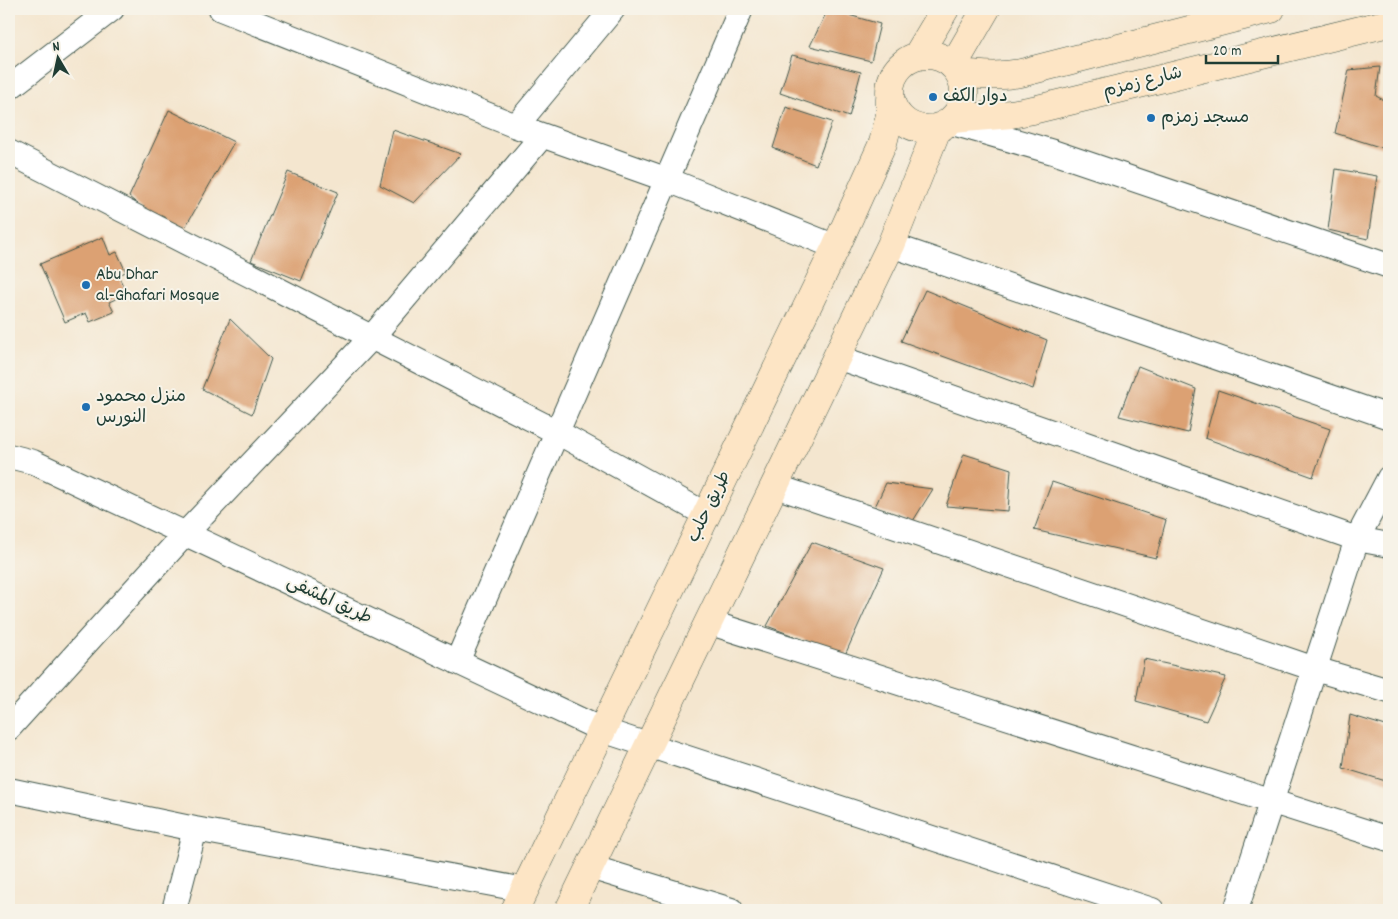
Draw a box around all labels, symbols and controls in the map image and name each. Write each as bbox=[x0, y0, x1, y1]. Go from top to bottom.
north arrow bbox=[32, 32, 82, 82]
scale bar bbox=[1206, 32, 1278, 64]
text: N bbox=[51, 37, 61, 58]
text: 20 m bbox=[1213, 41, 1241, 63]
street label: شارع زمزم bbox=[1101, 61, 1185, 105]
place label: دوار الكف bbox=[943, 85, 1008, 110]
marker: دوار الكف bbox=[927, 91, 939, 103]
place label: مسجد زمزم bbox=[1161, 106, 1249, 131]
marker: مسجد زمزم bbox=[1145, 112, 1157, 124]
place label: Abu Dhar al-Ghafari Mosque bbox=[96, 263, 219, 309]
marker: Abu Dhar al-Ghafari Mosque bbox=[80, 279, 92, 291]
place label: منزل محمود النورس bbox=[96, 385, 186, 431]
marker: منزل محمود النورس bbox=[80, 401, 92, 413]
street label: طريق حلب bbox=[682, 467, 738, 547]
street label: طريق المشفى bbox=[282, 570, 376, 632]

